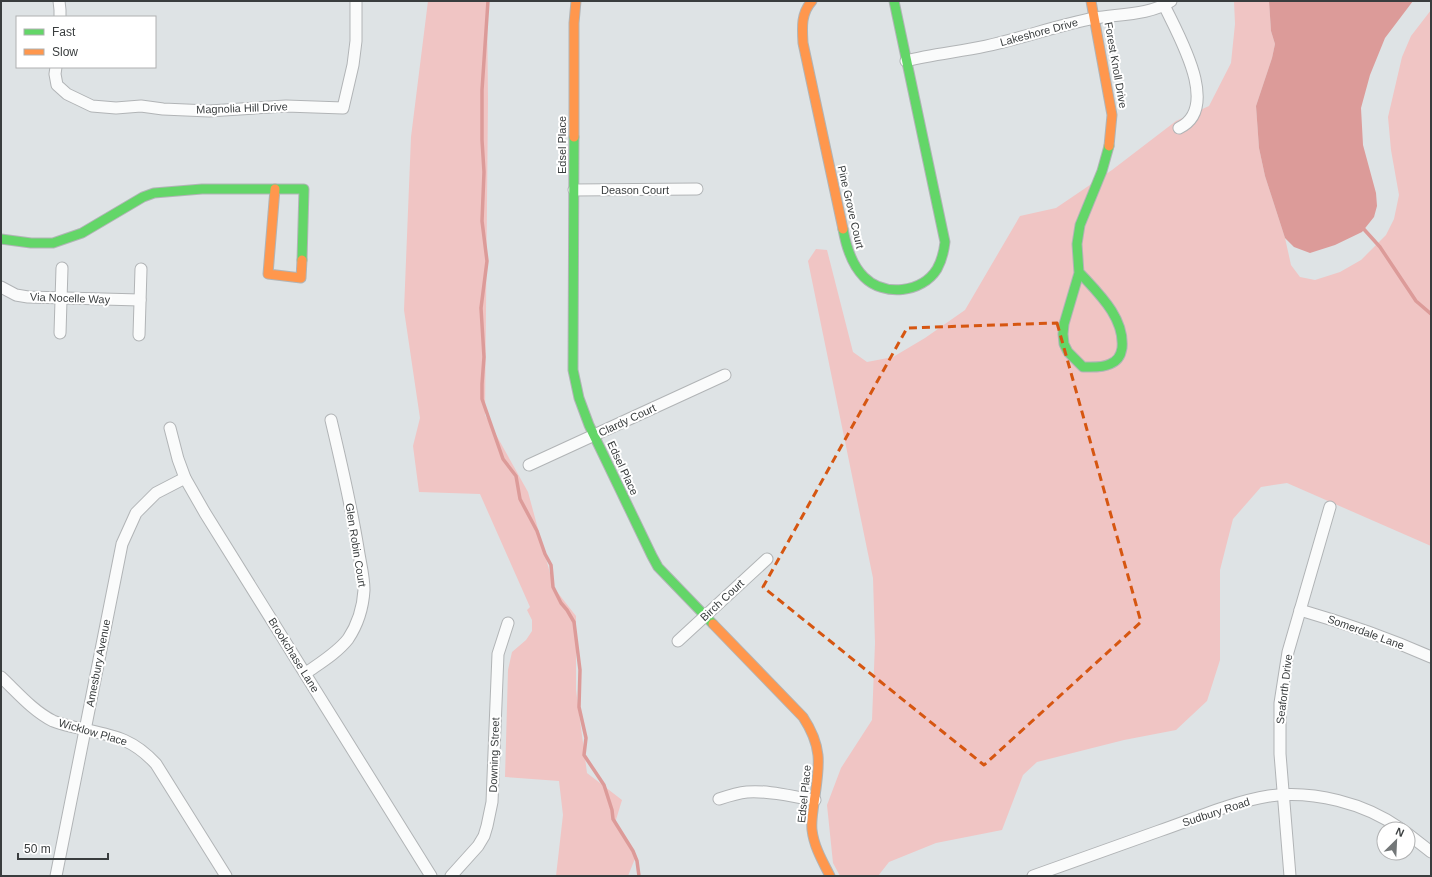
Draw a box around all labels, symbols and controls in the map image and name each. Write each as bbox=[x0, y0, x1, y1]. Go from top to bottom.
legend bbox=[16, 16, 156, 68]
street label: Lakeshore Drive bbox=[999, 16, 1079, 48]
street label: Forest Knoll Drive bbox=[1103, 21, 1129, 109]
text: Fast bbox=[52, 25, 76, 39]
text: Slow bbox=[52, 45, 78, 59]
street label: Magnolia Hill Drive bbox=[196, 100, 288, 116]
street label: Edsel Place bbox=[556, 116, 568, 174]
street label: Pine Grove Court bbox=[836, 164, 866, 250]
street label: Deason Court bbox=[601, 184, 669, 196]
street label: Via Nocelle Way bbox=[30, 291, 111, 305]
street label: Clardy Court bbox=[596, 402, 658, 438]
street label: Edsel Place bbox=[605, 439, 641, 497]
street label: Glen Robin Court bbox=[343, 502, 369, 588]
street label: Birch Court bbox=[698, 577, 746, 623]
street label: Somerdale Lane bbox=[1326, 613, 1406, 651]
street label: Brookchase Lane bbox=[266, 616, 322, 694]
street label: Amesbury Avenue bbox=[84, 618, 112, 708]
street label: Seaforth Drive bbox=[1274, 653, 1294, 725]
street label: Wicklow Place bbox=[57, 716, 129, 748]
street label: Downing Street bbox=[487, 717, 501, 793]
street label: Edsel Place bbox=[795, 764, 813, 824]
street label: Sudbury Road bbox=[1181, 795, 1251, 829]
north arrow bbox=[1376, 821, 1416, 861]
text: N bbox=[1394, 825, 1406, 839]
scale bar bbox=[18, 835, 108, 861]
text: 50 m bbox=[24, 842, 51, 856]

